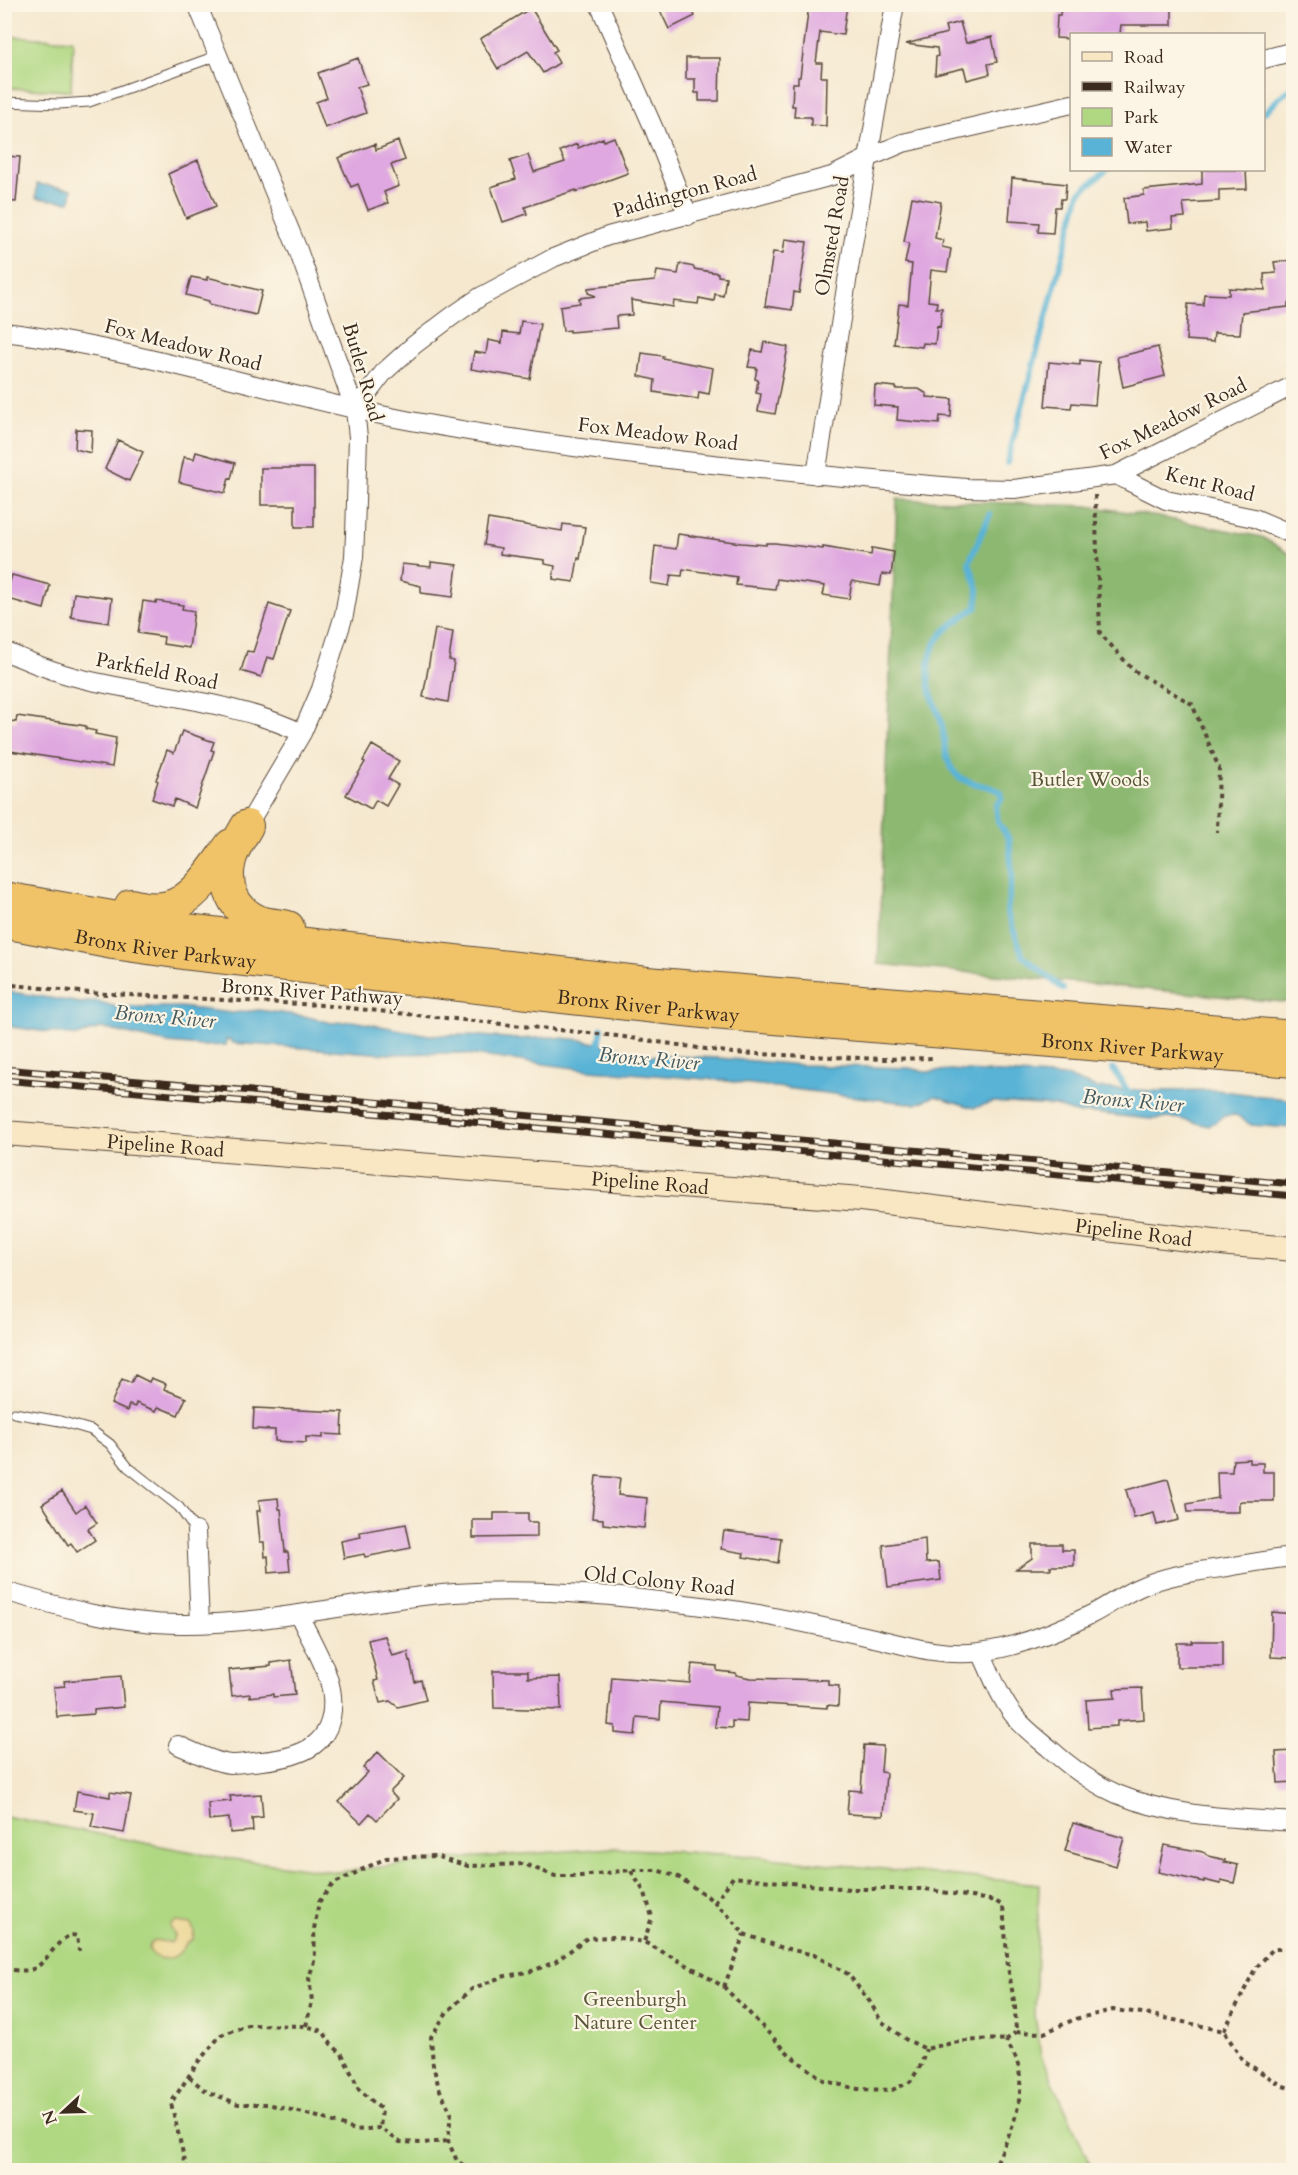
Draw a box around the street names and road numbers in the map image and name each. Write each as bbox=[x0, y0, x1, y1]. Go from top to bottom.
street label: Paddington Road bbox=[610, 160, 760, 224]
street label: Olmsted Road bbox=[808, 174, 856, 298]
street label: Fox Meadow Road bbox=[102, 312, 265, 378]
street label: Butler Road bbox=[336, 319, 390, 425]
street label: Fox Meadow Road bbox=[1095, 371, 1252, 466]
street label: Fox Meadow Road bbox=[577, 411, 740, 457]
street label: Kent Road bbox=[1163, 460, 1258, 508]
street label: Parkfield Road bbox=[94, 646, 221, 696]
street label: Bronx River Parkway bbox=[72, 922, 259, 975]
street label: Bronx River Pathway bbox=[220, 972, 405, 1012]
street label: Bronx River Parkway bbox=[555, 983, 741, 1029]
street label: Bronx River Parkway bbox=[1040, 1027, 1225, 1069]
street label: Pipeline Road bbox=[106, 1127, 226, 1163]
street label: Pipeline Road bbox=[590, 1165, 710, 1201]
street label: Pipeline Road bbox=[1073, 1212, 1194, 1253]
street label: Old Colony Road bbox=[582, 1560, 736, 1602]

